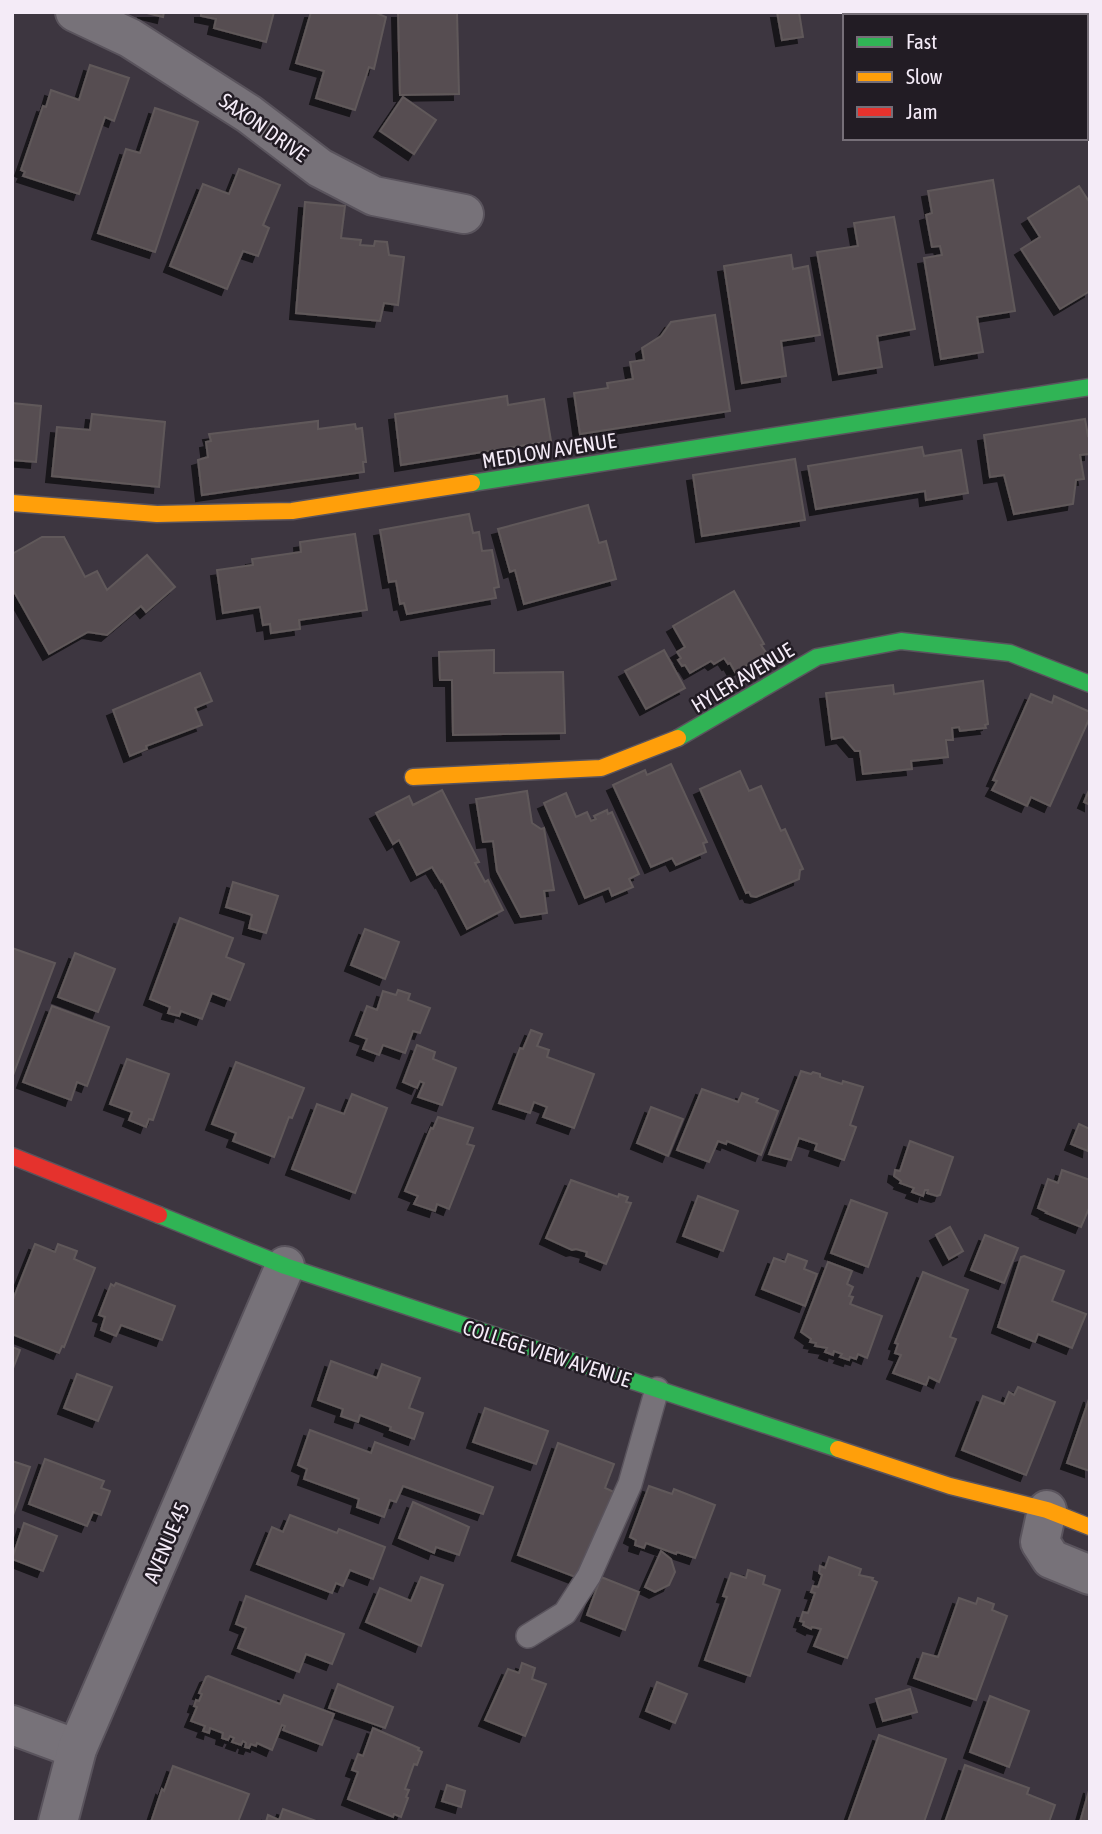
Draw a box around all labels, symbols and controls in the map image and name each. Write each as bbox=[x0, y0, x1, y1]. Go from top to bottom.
legend bbox=[843, 14, 1088, 140]
text: Fast bbox=[906, 29, 937, 53]
text: Slow bbox=[906, 64, 943, 88]
street label: SAXON DRIVE bbox=[215, 88, 313, 166]
text: Jam bbox=[906, 99, 938, 123]
street label: MEDLOW AVENUE bbox=[480, 428, 618, 472]
street label: HYLER AVENUE bbox=[687, 637, 797, 717]
street label: COLLEGE VIEW AVENUE bbox=[460, 1315, 634, 1391]
street label: AVENUE 45 bbox=[138, 1498, 194, 1586]

